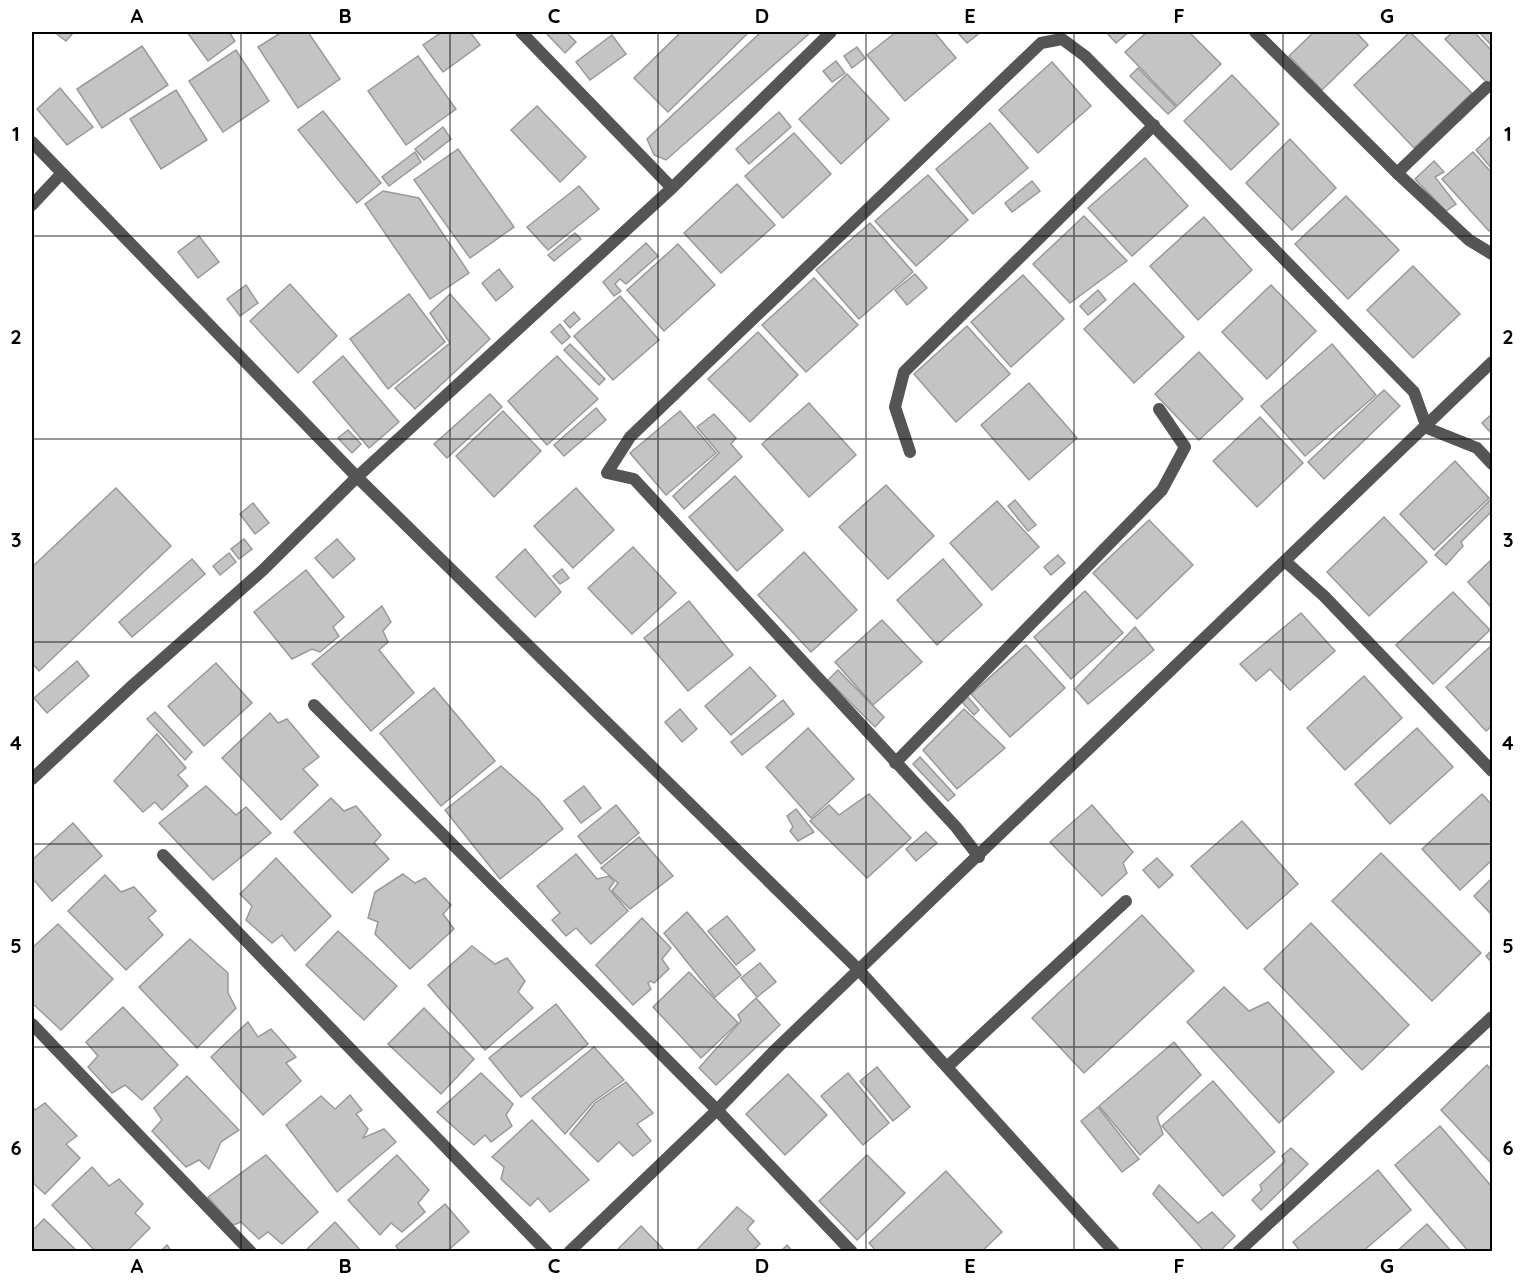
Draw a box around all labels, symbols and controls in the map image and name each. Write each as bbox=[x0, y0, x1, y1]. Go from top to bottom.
text: A bbox=[131, 3, 144, 28]
text: B bbox=[338, 3, 352, 28]
text: C bbox=[548, 3, 561, 28]
text: D bbox=[755, 3, 769, 28]
text: E bbox=[964, 3, 976, 28]
text: F bbox=[1173, 3, 1185, 28]
text: G bbox=[1380, 3, 1394, 28]
text: 1 bbox=[12, 121, 20, 146]
text: 1 bbox=[1504, 121, 1512, 146]
text: 2 bbox=[10, 324, 22, 349]
text: 2 bbox=[1502, 324, 1514, 349]
text: 3 bbox=[11, 527, 21, 552]
text: 3 bbox=[1503, 527, 1513, 552]
text: 4 bbox=[10, 730, 22, 755]
text: 4 bbox=[1502, 730, 1514, 755]
text: 5 bbox=[10, 933, 22, 958]
text: 5 bbox=[1502, 933, 1514, 958]
text: 6 bbox=[10, 1135, 22, 1160]
text: 6 bbox=[1502, 1135, 1514, 1160]
text: A bbox=[131, 1253, 144, 1278]
text: B bbox=[338, 1253, 352, 1278]
text: C bbox=[548, 1253, 561, 1278]
text: D bbox=[755, 1253, 769, 1278]
text: E bbox=[964, 1253, 976, 1278]
text: F bbox=[1173, 1253, 1185, 1278]
text: G bbox=[1380, 1253, 1394, 1278]

